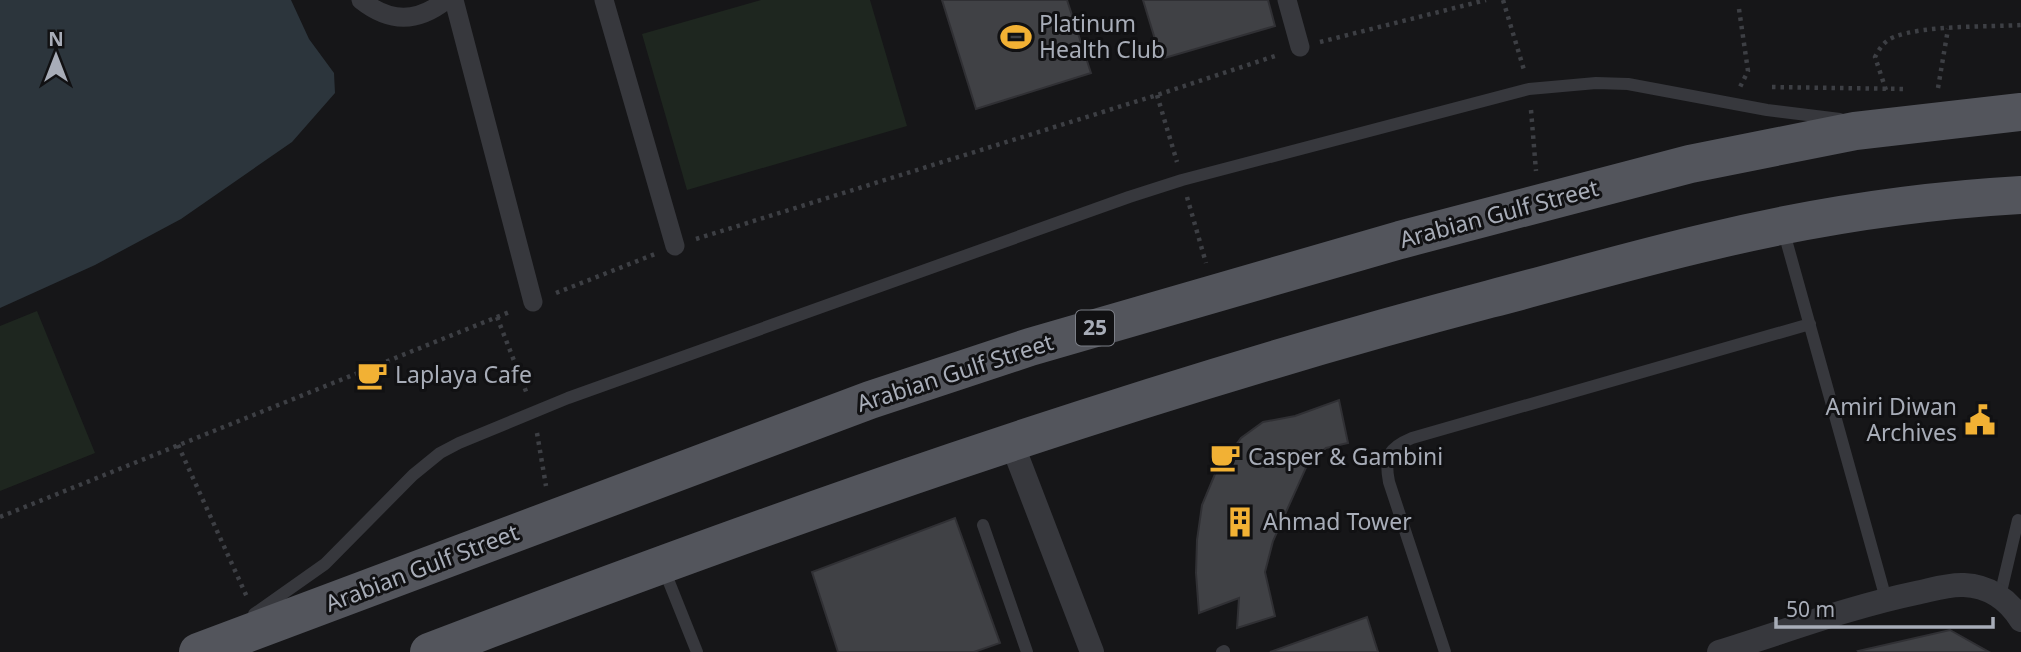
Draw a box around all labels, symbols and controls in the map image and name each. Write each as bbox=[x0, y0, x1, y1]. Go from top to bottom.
place label: Platinum Health Club bbox=[1039, 7, 1165, 65]
sports icon: Platinum Health Club bbox=[999, 20, 1033, 54]
north arrow bbox=[21, 21, 91, 91]
text: N bbox=[48, 26, 64, 52]
street label: Arabian Gulf Street bbox=[1396, 171, 1602, 255]
road number: 25 bbox=[1076, 310, 1114, 346]
street label: Arabian Gulf Street bbox=[852, 325, 1057, 419]
cafe icon: Laplaya Cafe bbox=[355, 358, 389, 392]
place label: Laplaya Cafe bbox=[395, 358, 532, 390]
place label: Amiri Diwan Archives bbox=[1826, 390, 1957, 448]
public building icon: Amiri Diwan Archives bbox=[1963, 403, 1997, 437]
cafe icon: Casper & Gambini bbox=[1208, 440, 1242, 474]
place label: Casper & Gambini bbox=[1248, 440, 1443, 472]
building icon: Ahmad Tower bbox=[1223, 505, 1257, 539]
place label: Ahmad Tower bbox=[1263, 505, 1412, 537]
street label: Arabian Gulf Street bbox=[320, 515, 523, 619]
scale bar bbox=[1776, 586, 1993, 630]
text: 50 m bbox=[1786, 595, 1835, 623]

